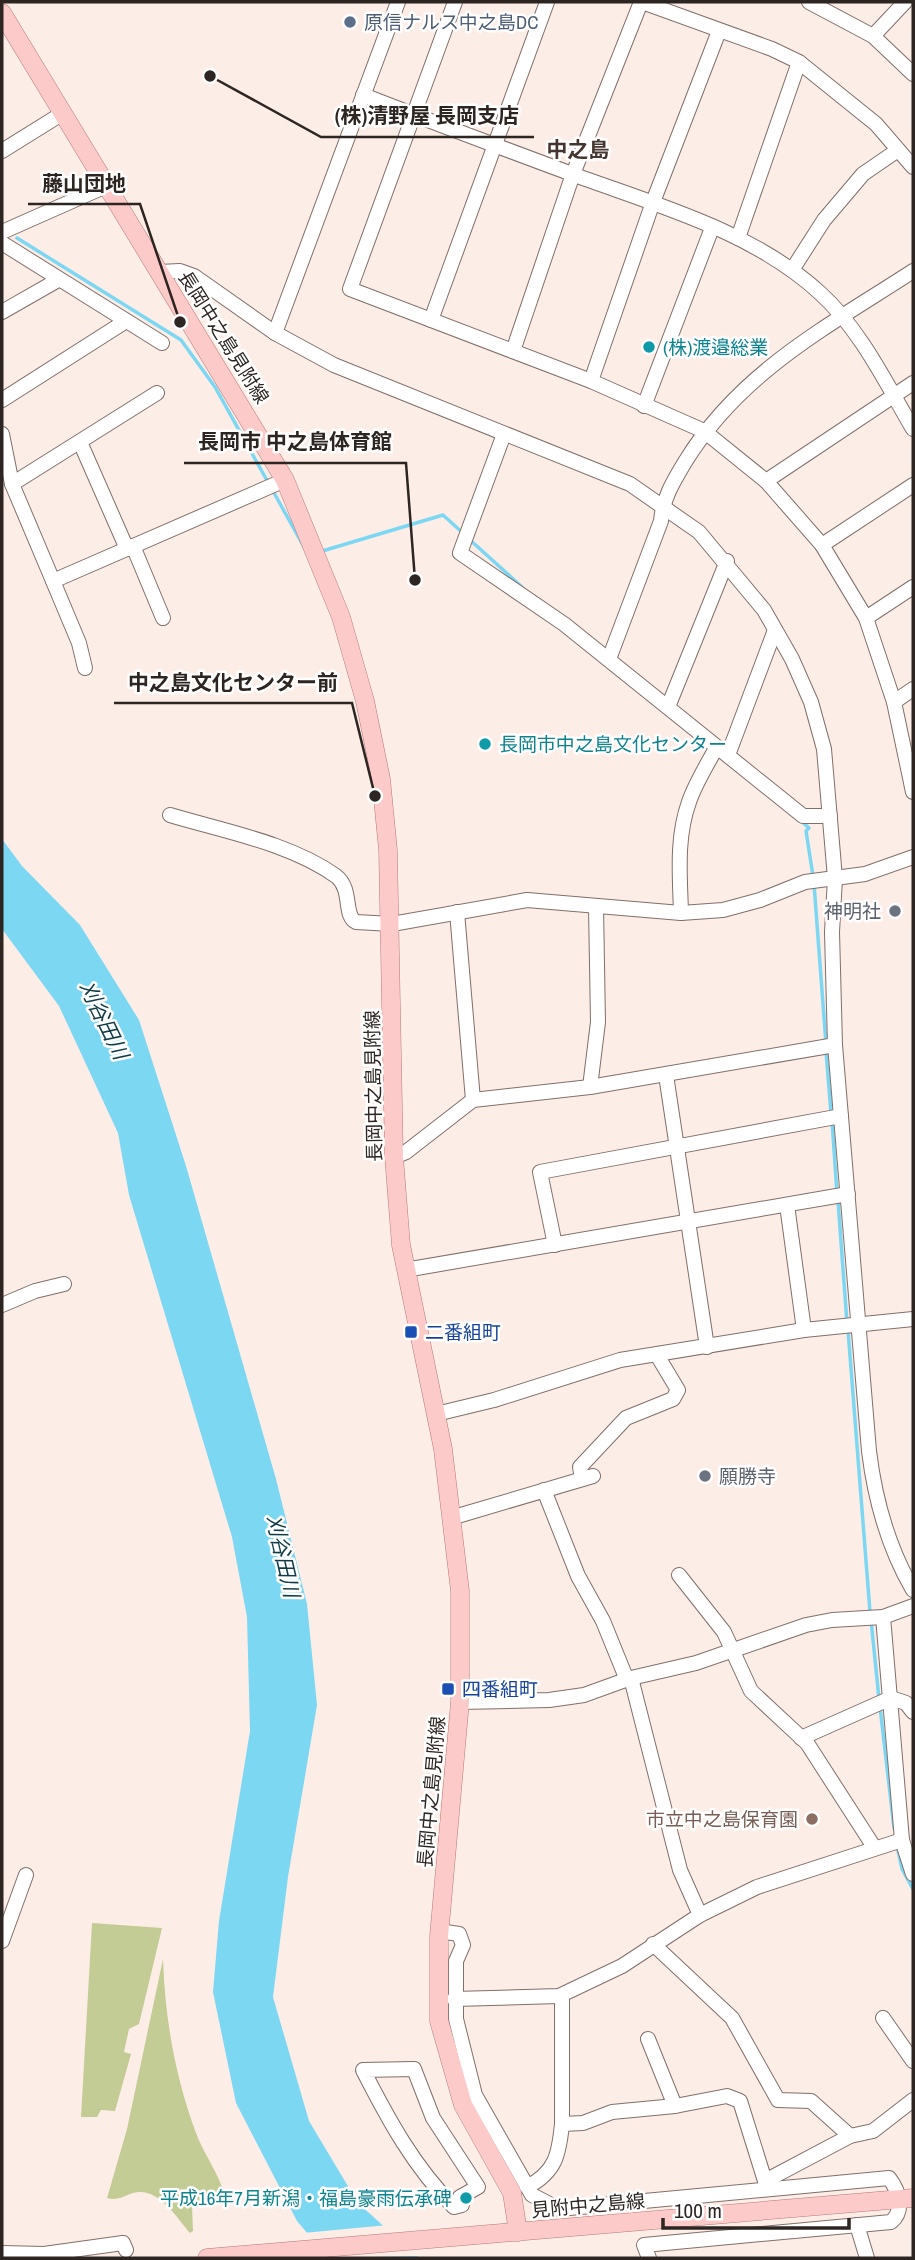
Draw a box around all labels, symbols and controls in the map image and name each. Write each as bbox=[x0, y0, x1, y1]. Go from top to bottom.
place label: 原信ナルス中之島DC bbox=[364, 9, 539, 35]
marker: 原信ナルス中之島DC bbox=[342, 14, 358, 30]
callout: (株)清野屋 長岡支店 bbox=[321, 95, 534, 137]
text: (株)清野屋 長岡支店 bbox=[335, 101, 519, 130]
district label: 中之島 bbox=[547, 135, 610, 164]
callout: 藤山団地 bbox=[28, 162, 140, 204]
text: 藤山団地 bbox=[42, 169, 126, 198]
street label: 長岡中之島見附線 bbox=[173, 266, 275, 408]
place label: (株)渡邉総業 bbox=[663, 334, 768, 360]
marker: (株)渡邉総業 bbox=[641, 339, 657, 355]
callout: 長岡市 中之島体育館 bbox=[184, 421, 406, 463]
text: 長岡市 中之島体育館 bbox=[198, 427, 392, 456]
callout: 中之島文化センター前 bbox=[114, 661, 352, 703]
text: 中之島文化センター前 bbox=[128, 668, 338, 697]
place label: 長岡市中之島文化センター bbox=[499, 731, 727, 757]
marker: 長岡市中之島文化センター bbox=[477, 736, 493, 752]
place label: 神明社 bbox=[824, 898, 881, 924]
marker: 神明社 bbox=[887, 903, 903, 919]
water label: 刈谷田川 bbox=[73, 976, 136, 1066]
street label: 長岡中之島見附線 bbox=[359, 1010, 387, 1162]
place label: 二番組町 bbox=[425, 1319, 501, 1345]
marker: 二番組町 bbox=[403, 1324, 419, 1340]
place label: 願勝寺 bbox=[719, 1463, 776, 1489]
marker: 願勝寺 bbox=[697, 1468, 713, 1484]
water label: 刈谷田川 bbox=[259, 1512, 307, 1602]
place label: 四番組町 bbox=[462, 1676, 538, 1702]
marker: 四番組町 bbox=[440, 1681, 456, 1697]
street label: 長岡中之島見附線 bbox=[411, 1715, 451, 1869]
place label: 市立中之島保育園 bbox=[646, 1806, 798, 1832]
marker: 市立中之島保育園 bbox=[804, 1811, 820, 1827]
place label: 平成16年7月新潟・福島豪雨伝承碑 bbox=[160, 2185, 452, 2211]
scale bar bbox=[663, 2186, 848, 2230]
street label: 見附中之島線 bbox=[530, 2187, 646, 2223]
marker: 平成16年7月新潟・福島豪雨伝承碑 bbox=[458, 2190, 474, 2206]
text: 100 m bbox=[674, 2196, 722, 2225]

